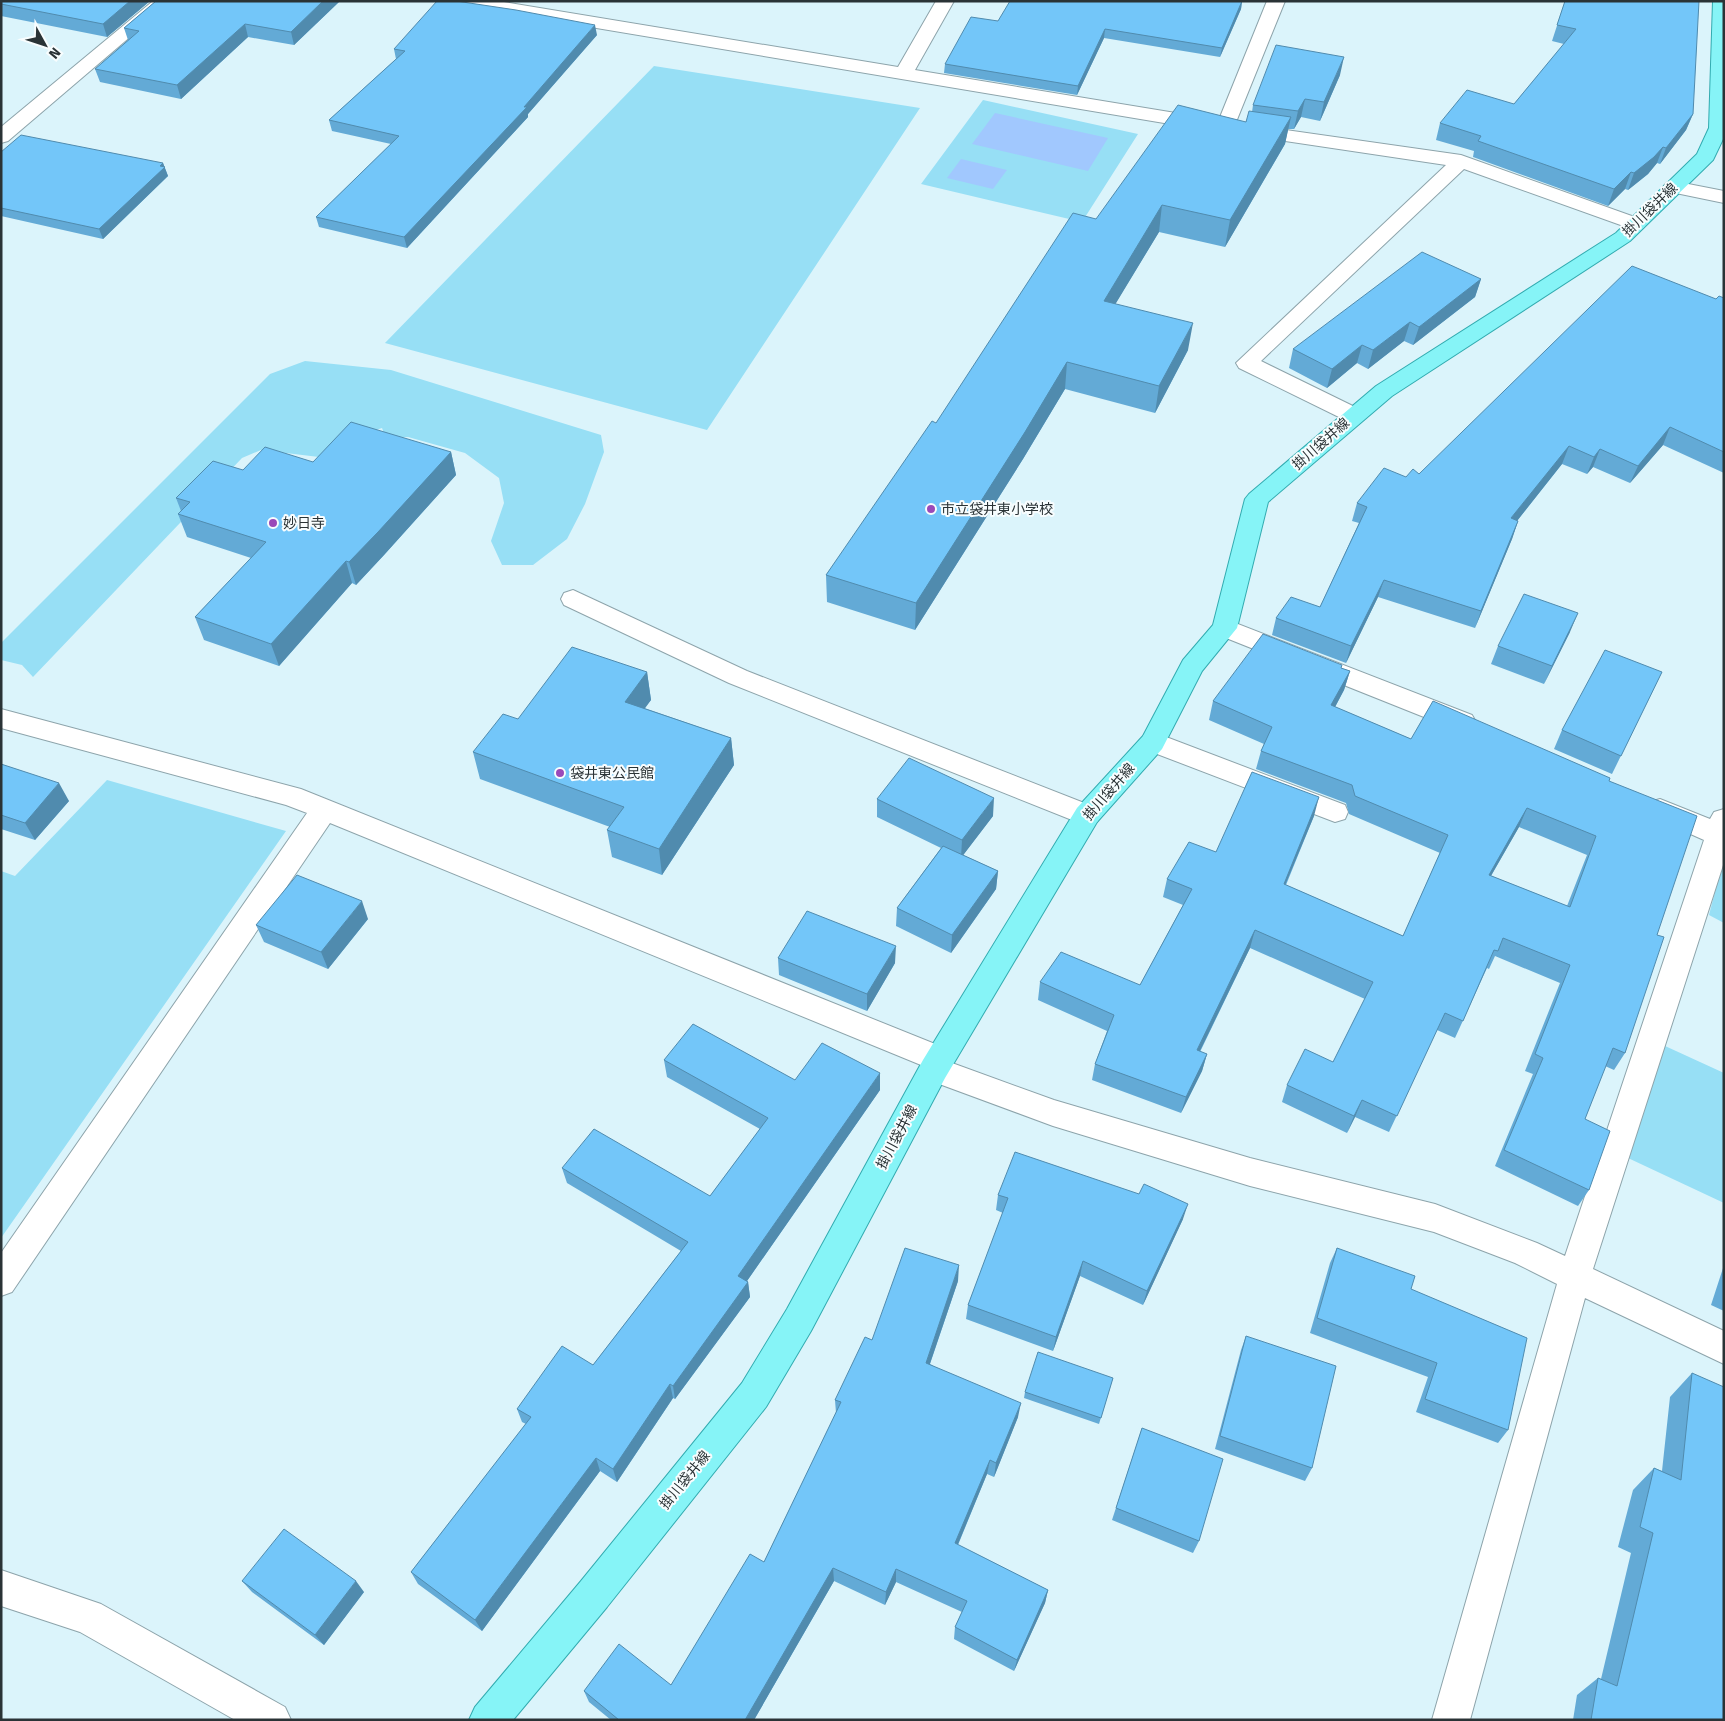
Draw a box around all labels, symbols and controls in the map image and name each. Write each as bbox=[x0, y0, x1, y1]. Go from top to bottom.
north arrow bbox=[20, 20, 70, 70]
text: N bbox=[45, 44, 64, 62]
street label: 掛川袋井線 bbox=[1619, 180, 1681, 240]
street label: 掛川袋井線 bbox=[1289, 415, 1353, 473]
place label: 市立袋井東小学校 bbox=[941, 501, 1053, 518]
marker: 市立袋井東小学校 bbox=[925, 503, 937, 515]
place label: 妙日寺 bbox=[283, 515, 325, 532]
marker: 妙日寺 bbox=[267, 517, 279, 529]
street label: 掛川袋井線 bbox=[1080, 760, 1138, 824]
place label: 袋井東公民館 bbox=[570, 765, 654, 782]
marker: 袋井東公民館 bbox=[554, 767, 566, 779]
street label: 掛川袋井線 bbox=[873, 1102, 921, 1172]
street label: 掛川袋井線 bbox=[656, 1447, 714, 1513]

